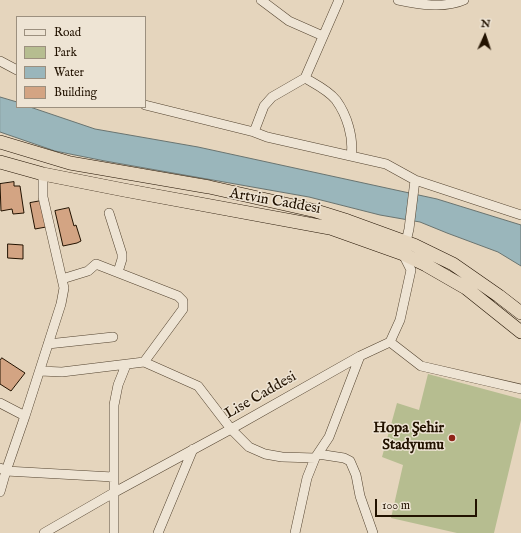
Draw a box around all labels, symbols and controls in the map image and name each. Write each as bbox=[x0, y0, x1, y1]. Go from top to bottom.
legend bbox=[16, 16, 146, 108]
north arrow bbox=[465, 16, 505, 56]
text: N bbox=[481, 17, 491, 31]
text: Road bbox=[54, 25, 81, 40]
text: Park bbox=[54, 45, 77, 60]
text: Water bbox=[54, 65, 84, 80]
text: Building bbox=[54, 85, 97, 100]
street label: Artvin Caddesi bbox=[228, 185, 322, 219]
street label: Lise Caddesi bbox=[222, 368, 300, 424]
place label: Hopa Şehir Stadyumu bbox=[373, 420, 444, 455]
marker: Hopa Şehir Stadyumu bbox=[447, 433, 457, 443]
scale bar bbox=[377, 491, 479, 517]
text: 100 m bbox=[382, 498, 410, 513]

